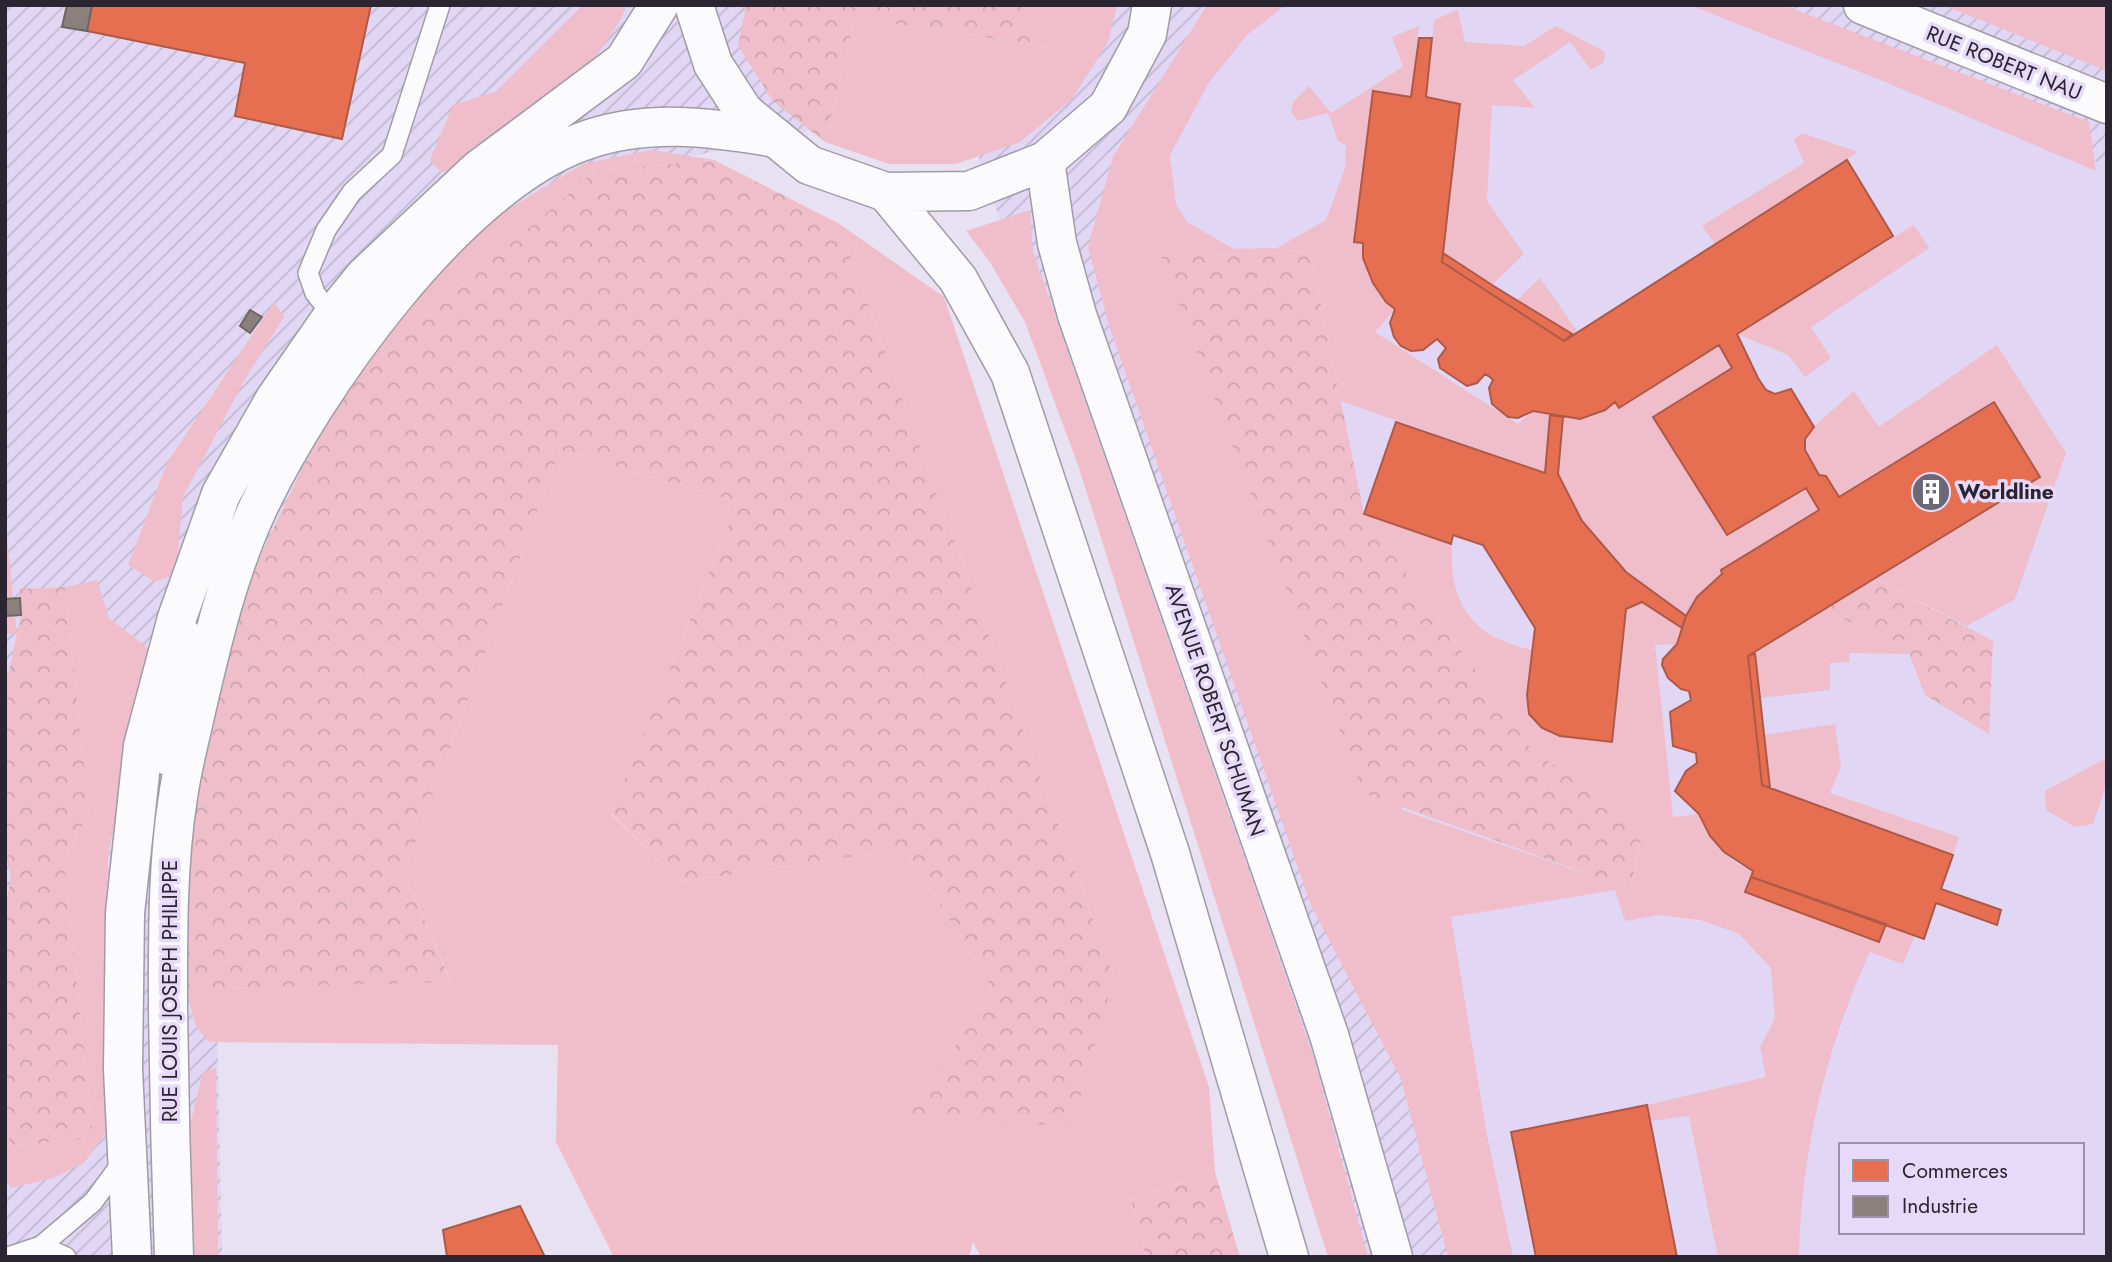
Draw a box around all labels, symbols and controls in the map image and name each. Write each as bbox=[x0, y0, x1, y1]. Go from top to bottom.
street label: RUE ROBERT NAU bbox=[1922, 18, 2086, 108]
building icon: Worldline bbox=[1910, 471, 1952, 513]
place label: Worldline bbox=[1958, 477, 2054, 507]
street label: AVENUE ROBERT SCHUMAN bbox=[1158, 580, 1272, 840]
street label: RUE LOUIS JOSEPH PHILIPPE bbox=[155, 860, 185, 1122]
legend bbox=[1839, 1143, 2084, 1234]
text: Commerces bbox=[1902, 1156, 2008, 1186]
text: Industrie bbox=[1902, 1191, 1978, 1221]

